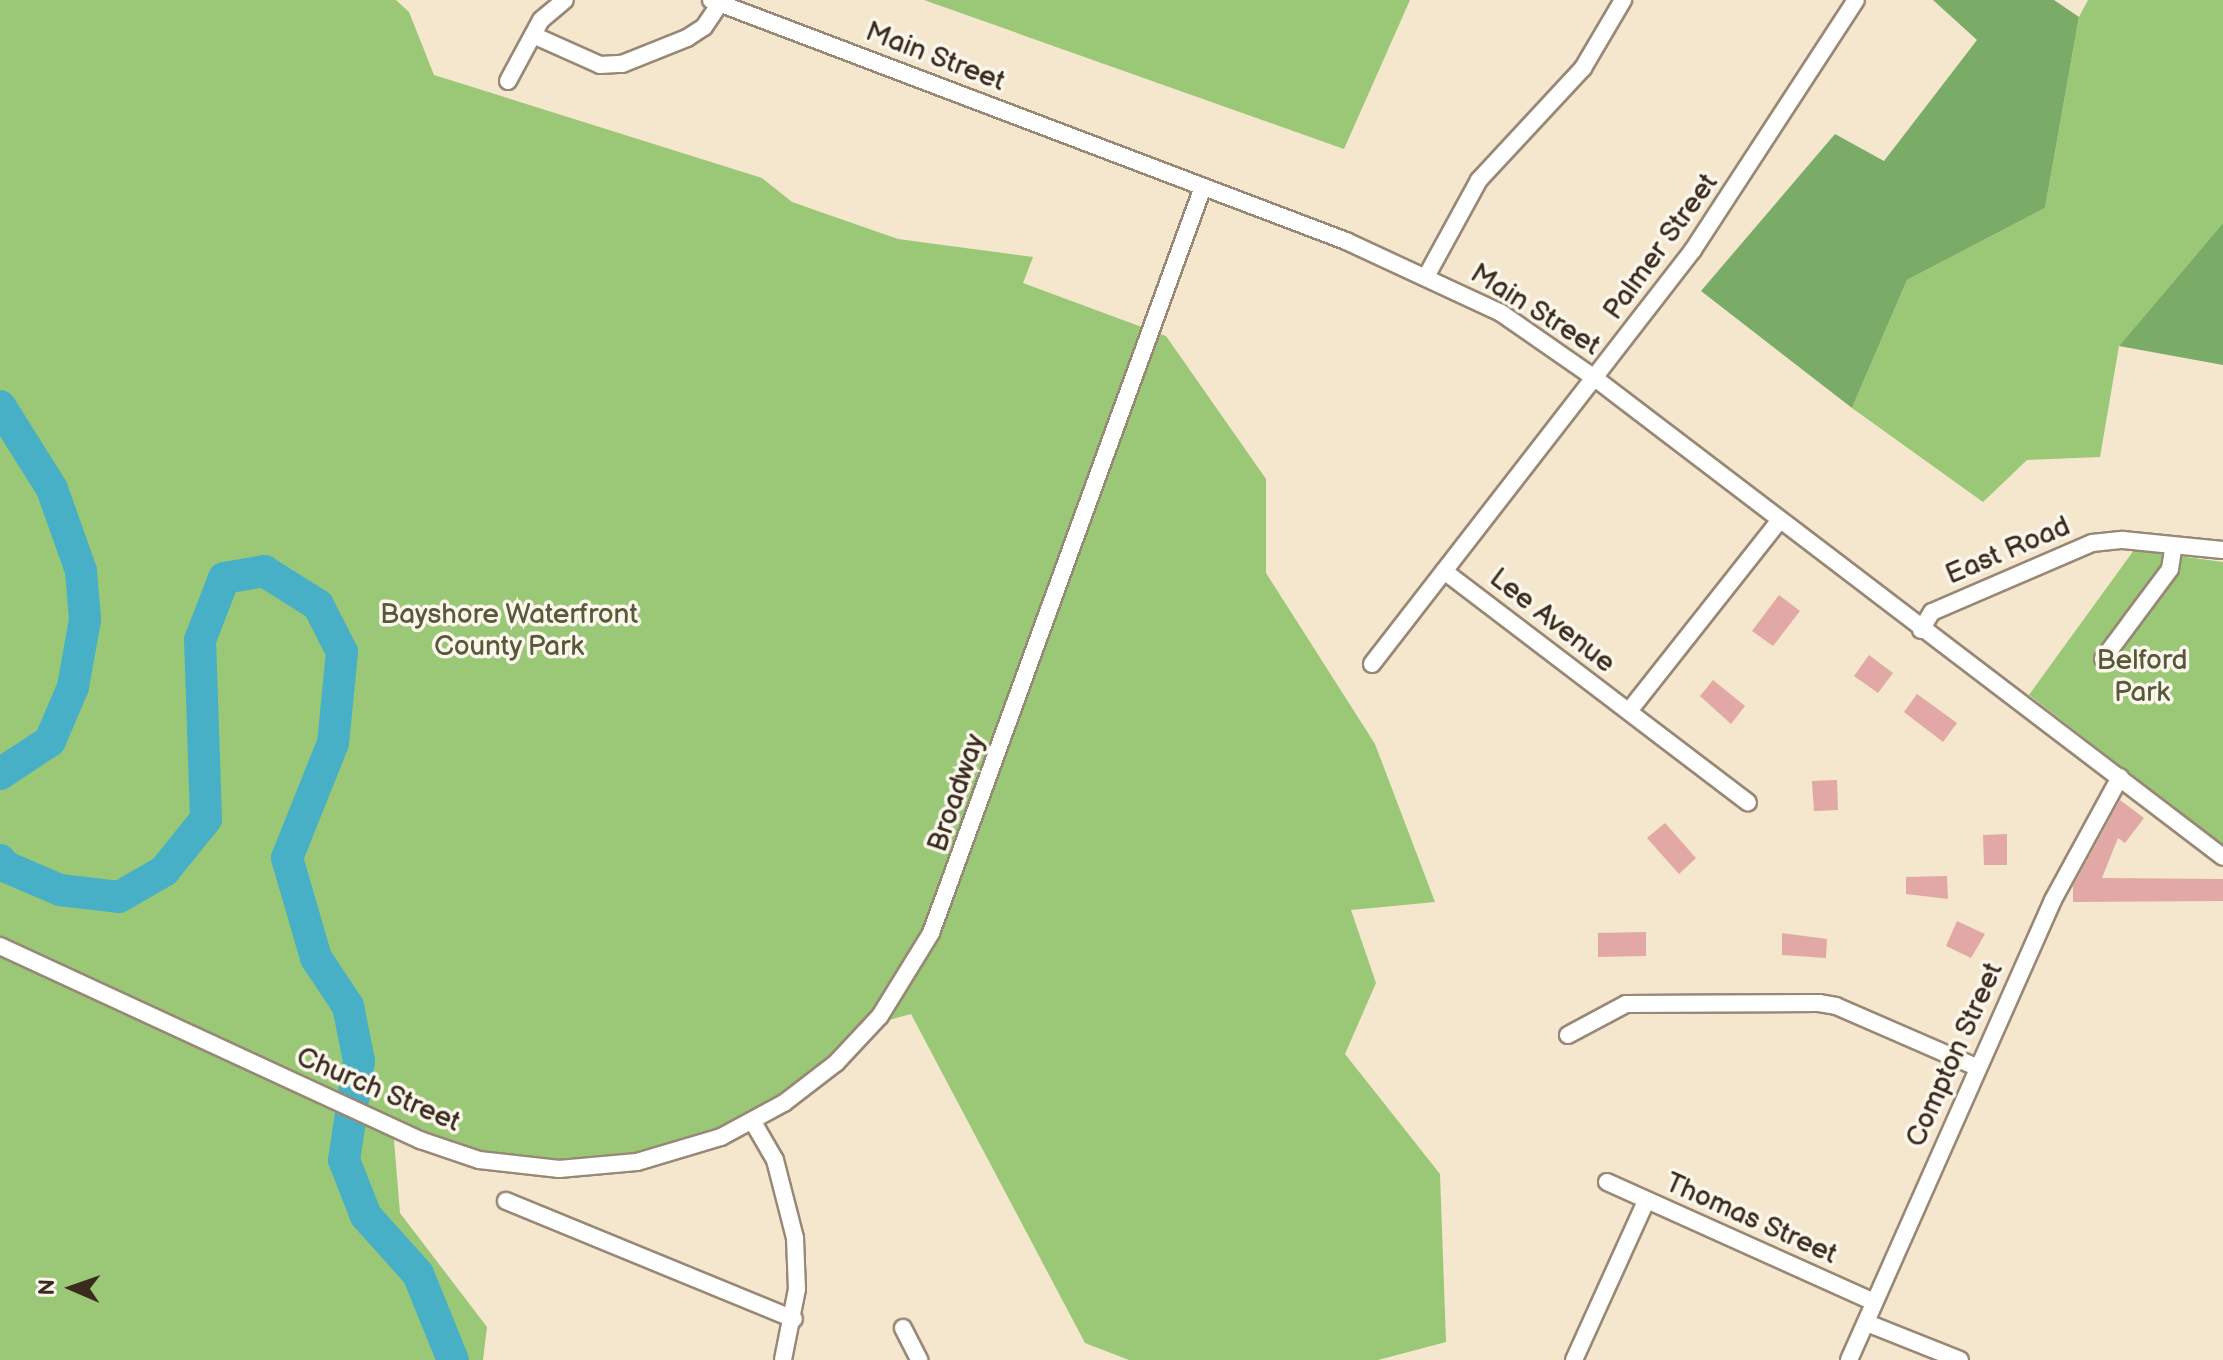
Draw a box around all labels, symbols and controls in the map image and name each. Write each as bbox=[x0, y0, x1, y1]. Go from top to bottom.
street label: Main Street bbox=[860, 15, 1010, 99]
street label: Palmer Street bbox=[1597, 167, 1725, 327]
street label: Main Street bbox=[1464, 257, 1606, 363]
street label: East Road bbox=[1941, 510, 2075, 592]
street label: Lee Avenue bbox=[1483, 562, 1621, 680]
park label: Bayshore Waterfront County Park bbox=[379, 598, 639, 664]
park label: Belford Park bbox=[2096, 644, 2188, 710]
street label: Broadway bbox=[921, 730, 993, 856]
street label: Compton Street bbox=[1899, 957, 2011, 1153]
street label: Church Street bbox=[291, 1040, 465, 1140]
street label: Thomas Street bbox=[1660, 1166, 1842, 1272]
north arrow bbox=[32, 1248, 112, 1328]
text: N bbox=[34, 1278, 61, 1296]

